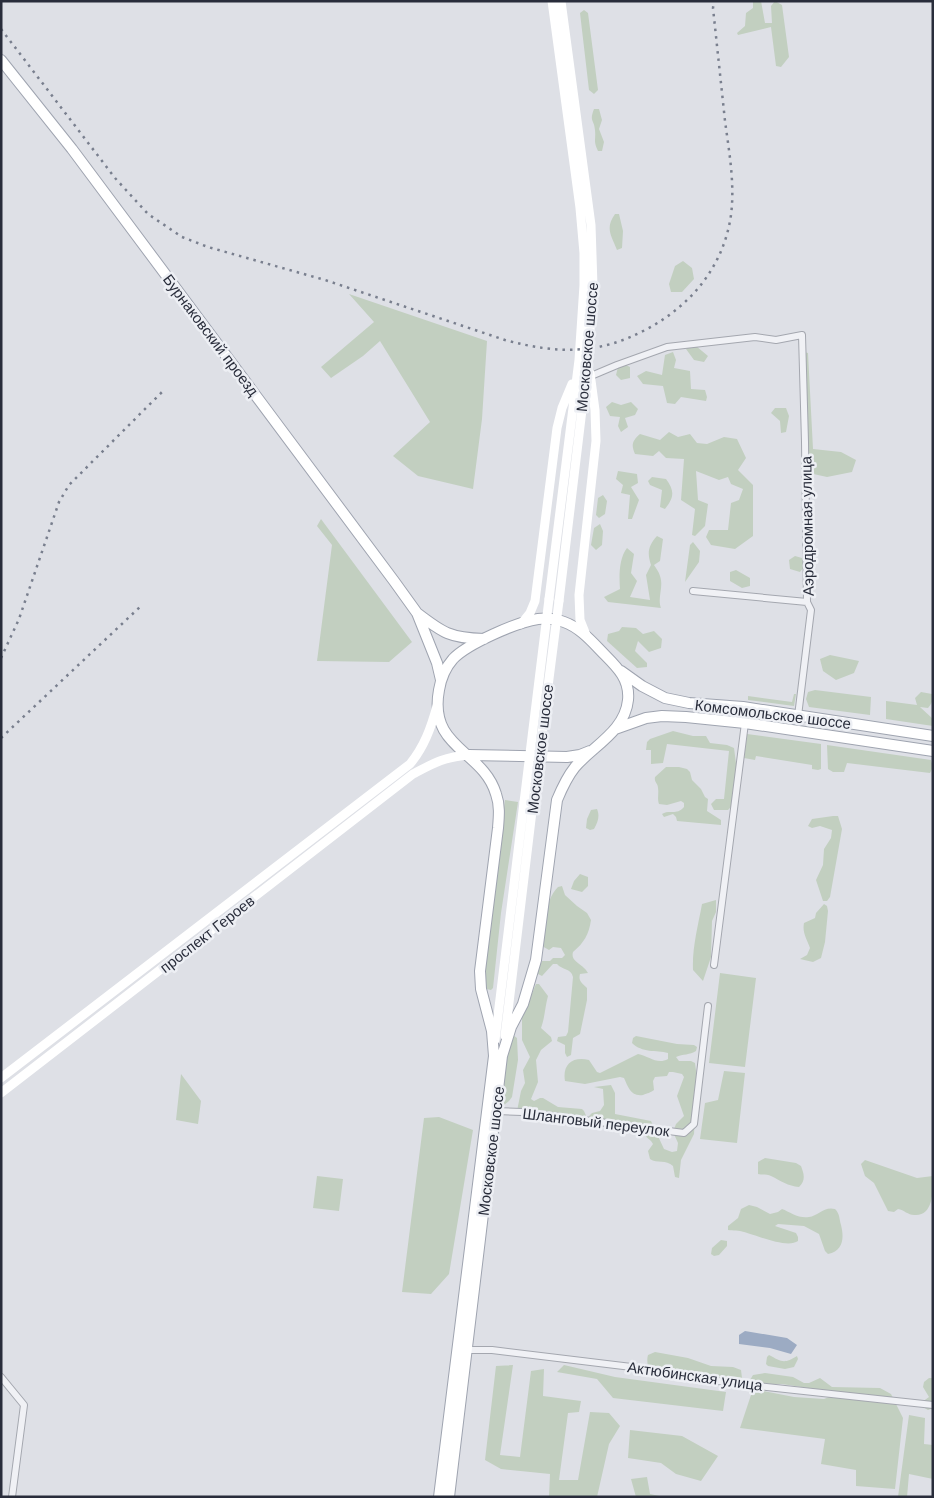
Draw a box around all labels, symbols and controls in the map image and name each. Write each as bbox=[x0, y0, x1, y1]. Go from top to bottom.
street label: Бурнаковский проезд bbox=[160, 271, 262, 399]
street label: Московское шоссе bbox=[573, 281, 601, 413]
street label: Аэродромная улица bbox=[797, 455, 817, 596]
street label: Московское шоссе bbox=[524, 683, 556, 815]
street label: Комсомольское шоссе bbox=[694, 696, 852, 732]
street label: проспект Героев bbox=[156, 892, 258, 976]
street label: Московское шоссе bbox=[475, 1085, 507, 1217]
street label: Шланговый переулок bbox=[522, 1105, 671, 1140]
street label: Актюбинская улица bbox=[626, 1358, 764, 1394]

